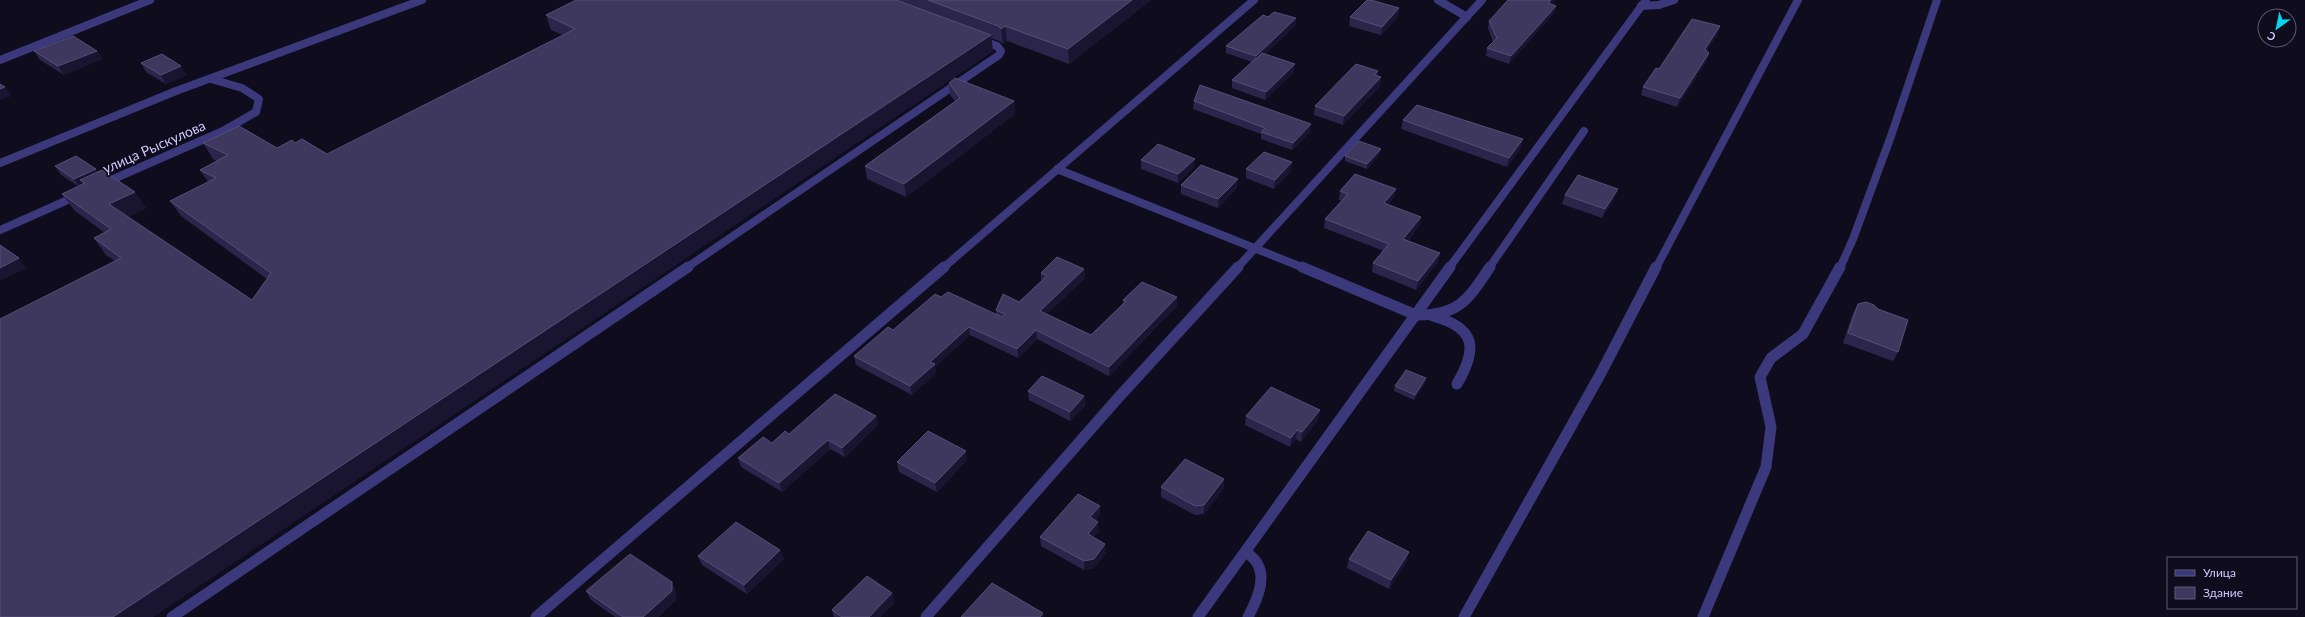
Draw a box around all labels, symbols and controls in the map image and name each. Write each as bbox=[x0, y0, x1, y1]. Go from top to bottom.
north arrow bbox=[2257, 8, 2297, 48]
text: С bbox=[2264, 29, 2278, 44]
street label: улица Рыскулова bbox=[100, 116, 208, 177]
legend bbox=[2167, 557, 2297, 609]
text: Улица bbox=[2203, 565, 2236, 580]
text: Здание bbox=[2203, 585, 2243, 600]

